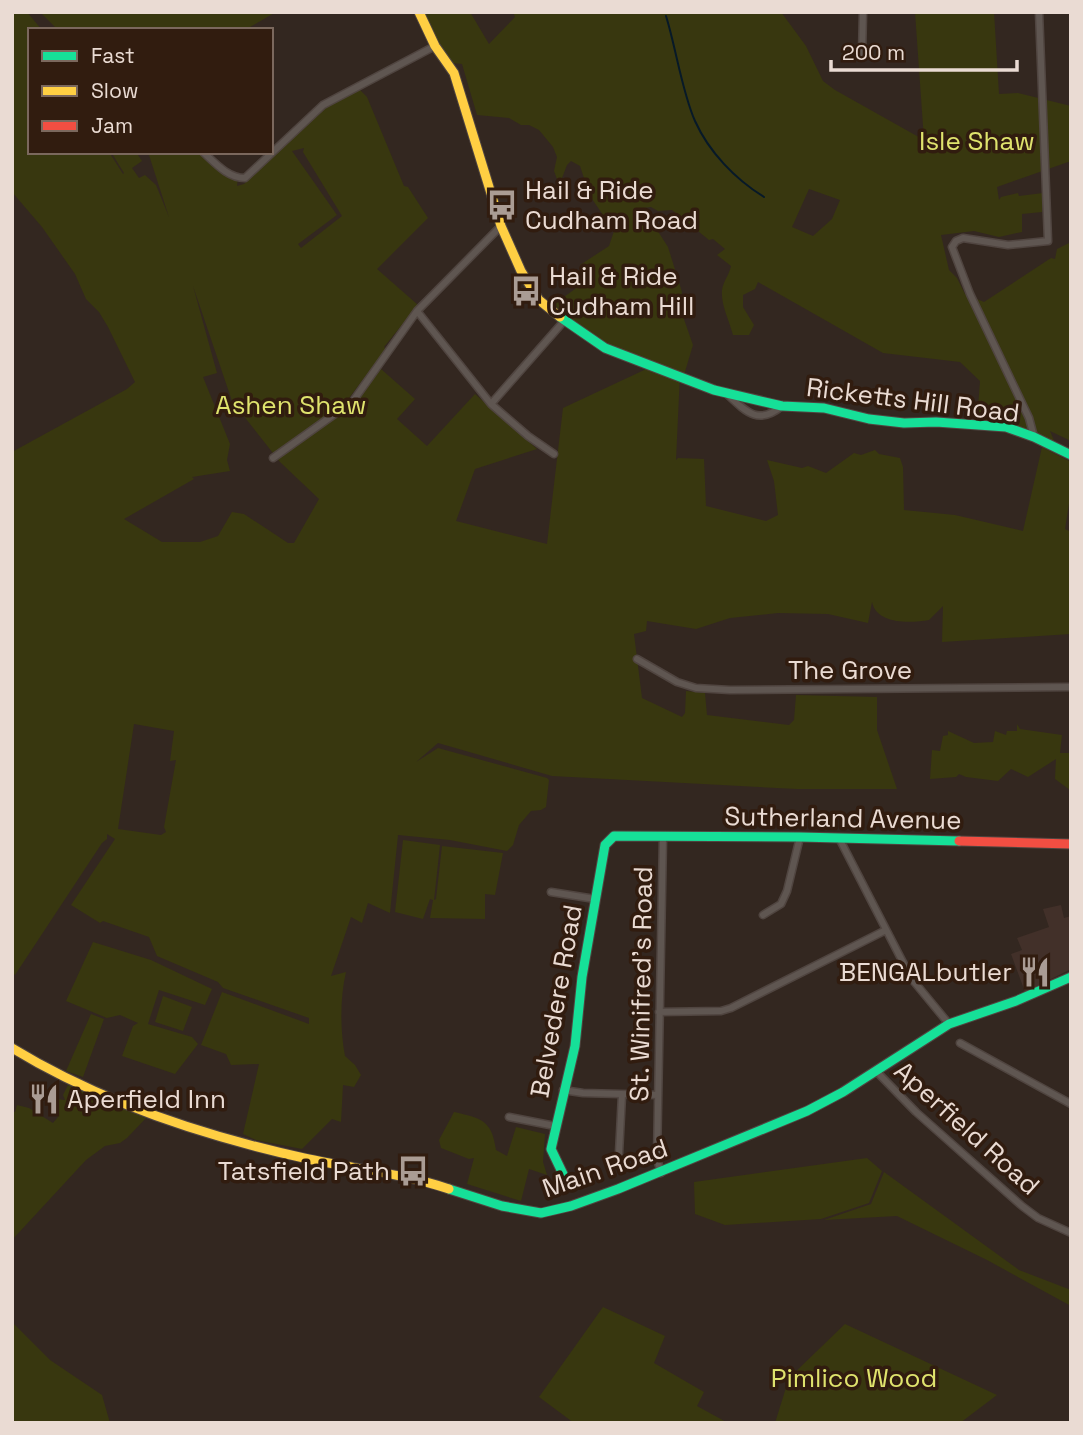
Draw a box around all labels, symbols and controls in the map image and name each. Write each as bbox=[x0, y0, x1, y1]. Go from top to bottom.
legend bbox=[28, 28, 273, 154]
scale bar bbox=[831, 28, 1016, 72]
text: 200 m bbox=[842, 39, 905, 66]
text: Fast bbox=[91, 42, 135, 69]
text: Slow bbox=[91, 77, 139, 104]
text: Jam bbox=[91, 112, 133, 139]
park label: Isle Shaw bbox=[919, 124, 1035, 158]
place label: Hail & Ride Cudham Road bbox=[525, 173, 698, 237]
bus stop icon: Hail & Ride Cudham Road bbox=[485, 188, 519, 222]
place label: Hail & Ride Cudham Hill bbox=[549, 259, 694, 323]
bus stop icon: Hail & Ride Cudham Hill bbox=[509, 274, 543, 308]
street label: Ricketts Hill Road bbox=[805, 370, 1021, 430]
park label: Ashen Shaw bbox=[215, 388, 367, 422]
street label: The Grove bbox=[788, 653, 912, 687]
street label: Sutherland Avenue bbox=[724, 799, 962, 837]
street label: St. Winifred's Road bbox=[622, 866, 660, 1102]
street label: Belvedere Road bbox=[522, 902, 590, 1100]
place label: BENGALbutler bbox=[839, 955, 1012, 989]
restaurant icon: BENGALbutler bbox=[1018, 955, 1052, 989]
street label: Aperfield Road bbox=[887, 1054, 1047, 1202]
restaurant icon: Aperfield Inn bbox=[27, 1082, 61, 1116]
place label: Aperfield Inn bbox=[67, 1082, 226, 1116]
street label: Main Road bbox=[538, 1131, 672, 1205]
place label: Tatsfield Path bbox=[218, 1154, 390, 1188]
bus stop icon: Tatsfield Path bbox=[396, 1154, 430, 1188]
park label: Pimlico Wood bbox=[771, 1361, 937, 1395]

